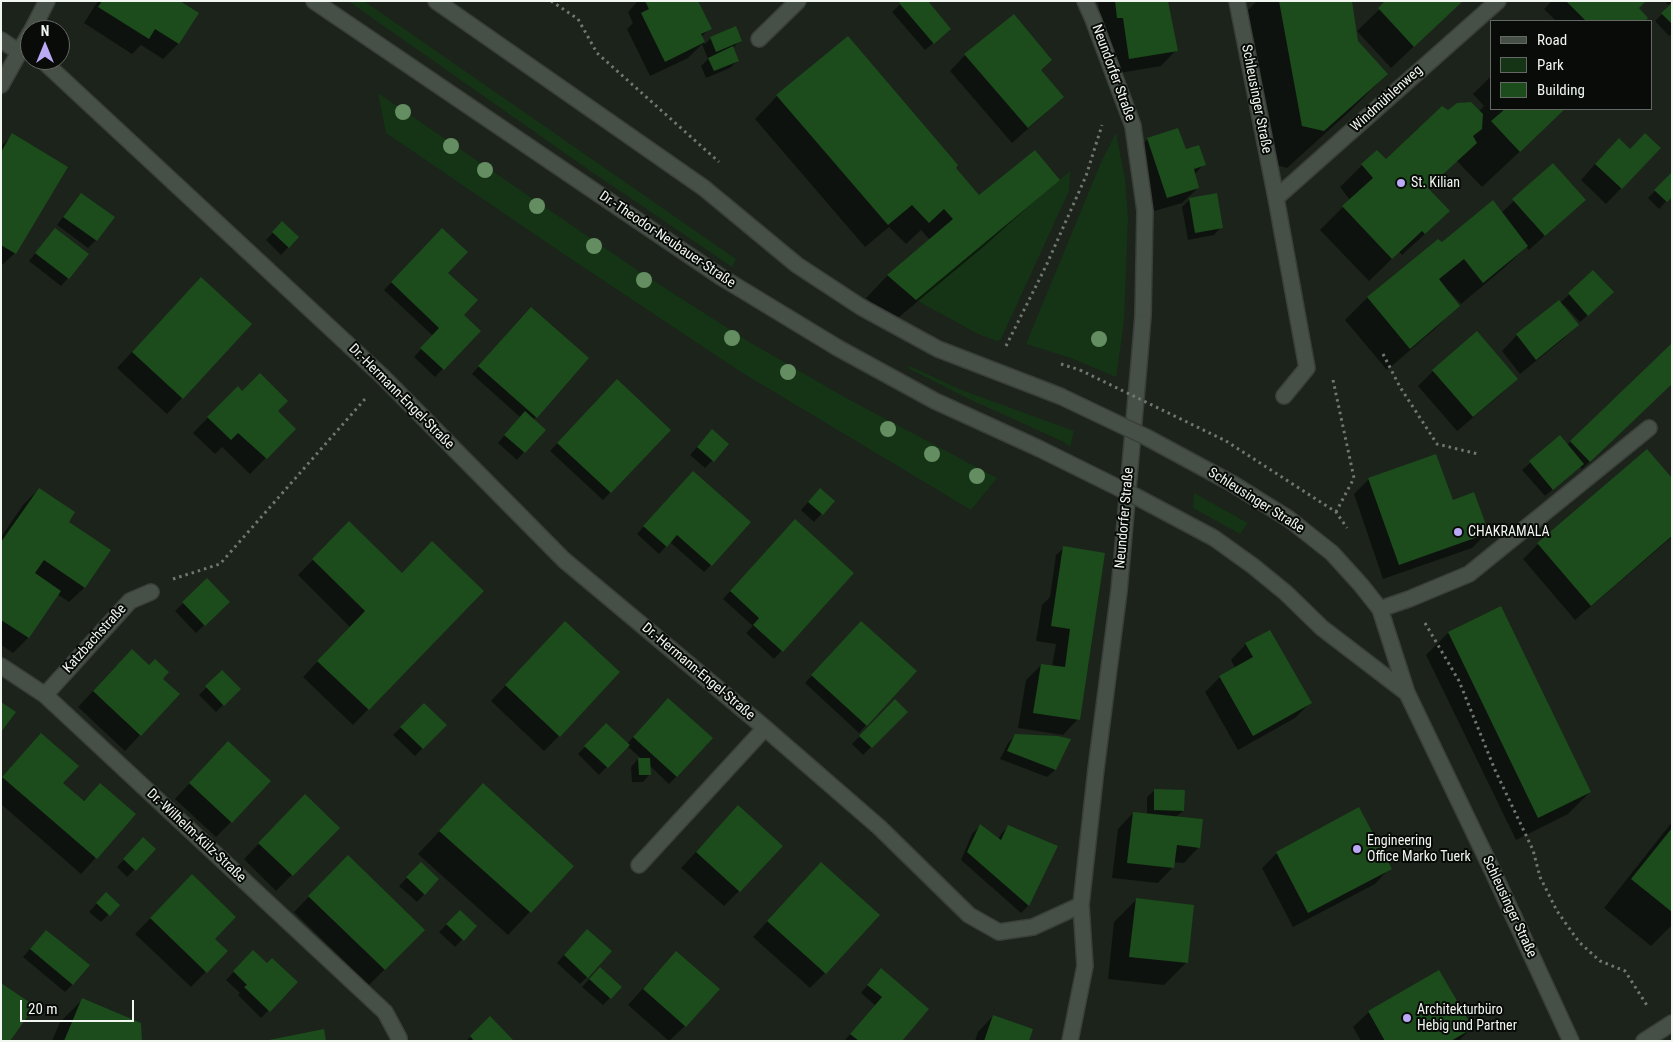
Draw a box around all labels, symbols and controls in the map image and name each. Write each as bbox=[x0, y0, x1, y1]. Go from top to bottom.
north arrow bbox=[20, 20, 70, 70]
legend bbox=[1490, 20, 1653, 110]
street label: Neundorfer Straße bbox=[1088, 22, 1138, 124]
text: N bbox=[41, 23, 49, 39]
text: Road bbox=[1537, 31, 1567, 49]
street label: Schleusinger Straße bbox=[1237, 43, 1275, 155]
text: Park bbox=[1537, 56, 1564, 74]
street label: Windmühlenweg bbox=[1348, 62, 1426, 136]
text: Building bbox=[1537, 81, 1585, 99]
place label: St. Kilian bbox=[1411, 175, 1460, 191]
marker: St. Kilian bbox=[1395, 177, 1407, 189]
street label: Dr.-Theodor-Neubauer-Straße bbox=[596, 188, 738, 292]
street label: Dr.-Hermann-Engel-Straße bbox=[345, 341, 457, 453]
street label: Schleusinger Straße bbox=[1205, 465, 1307, 537]
street label: Neundorfer Straße bbox=[1112, 467, 1138, 569]
place label: CHAKRAMALA bbox=[1468, 524, 1550, 540]
marker: CHAKRAMALA bbox=[1452, 526, 1464, 538]
street label: Katzbachstraße bbox=[60, 601, 130, 677]
street label: Dr.-Hermann-Engel-Straße bbox=[638, 620, 758, 724]
street label: Dr.-Wilhelm-Külz-Straße bbox=[143, 786, 249, 886]
place label: Engineering Office Marko Tuerk bbox=[1367, 833, 1471, 866]
marker: Engineering Office Marko Tuerk bbox=[1351, 843, 1363, 855]
street label: Schleusinger Straße bbox=[1478, 853, 1540, 961]
scale bar bbox=[22, 990, 136, 1022]
text: 20 m bbox=[28, 1000, 58, 1018]
place label: Architekturbüro Hebig und Partner bbox=[1417, 1002, 1517, 1034]
marker: Architekturbüro Hebig und Partner bbox=[1401, 1012, 1413, 1024]

